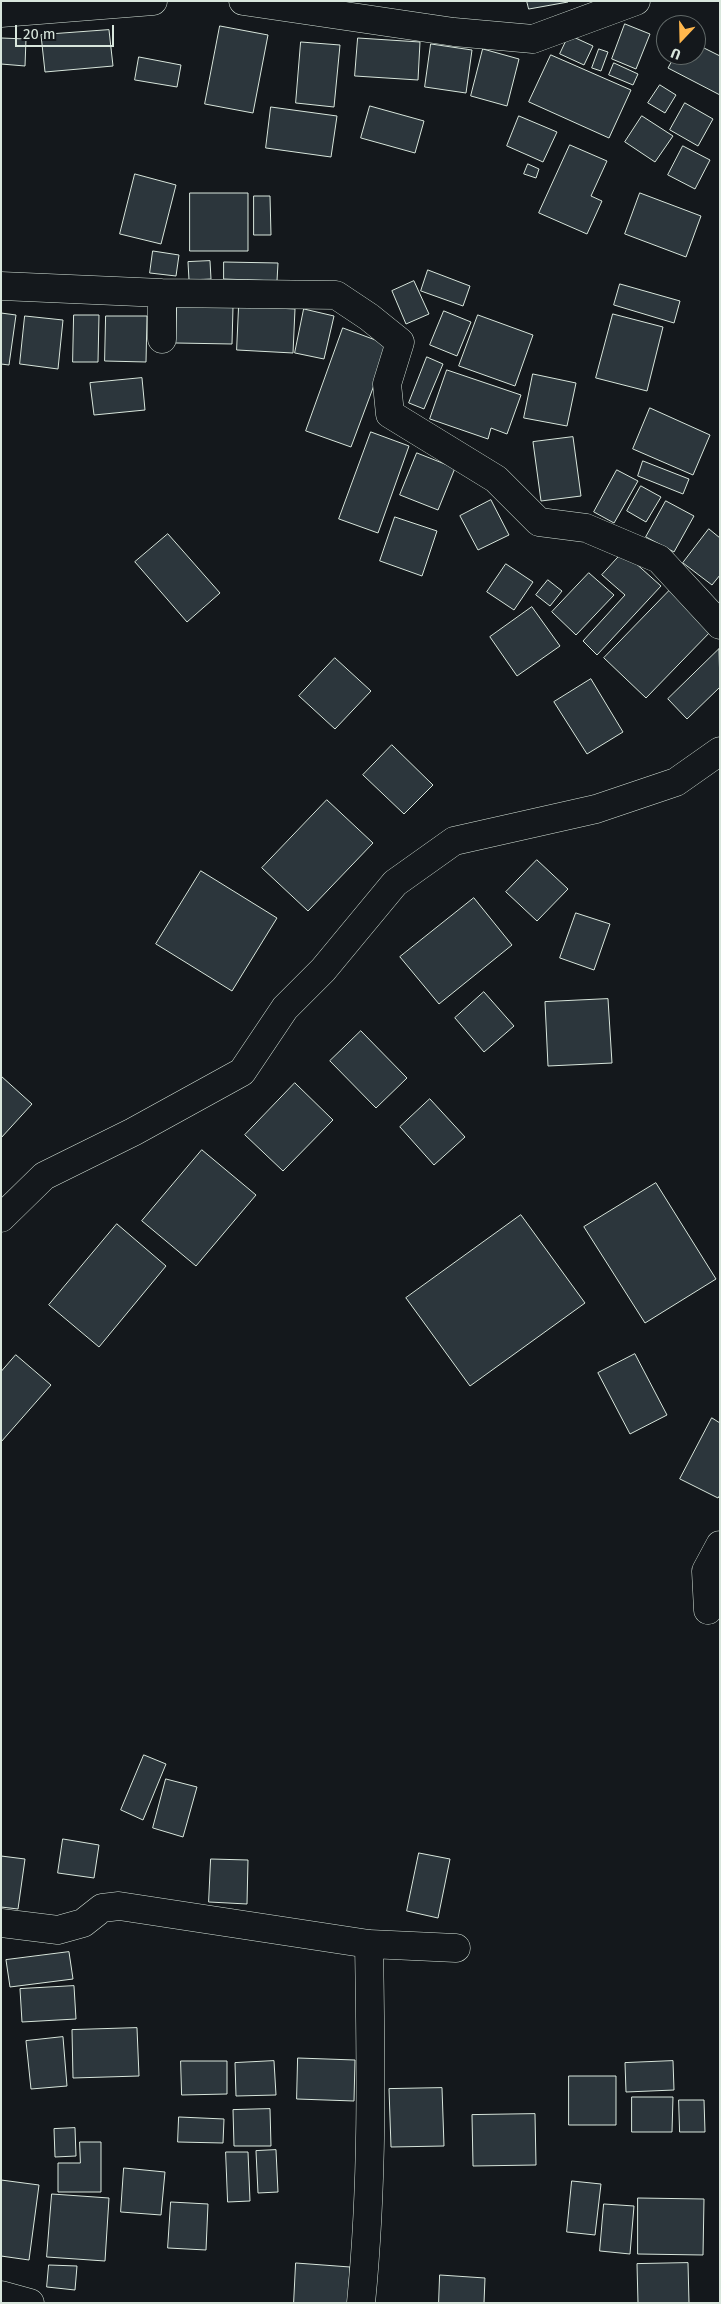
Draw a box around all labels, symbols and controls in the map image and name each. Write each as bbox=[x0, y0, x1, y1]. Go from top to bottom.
scale bar bbox=[18, 15, 116, 47]
north arrow bbox=[656, 15, 706, 65]
text: 20 m bbox=[23, 25, 56, 43]
text: U bbox=[668, 44, 683, 63]

